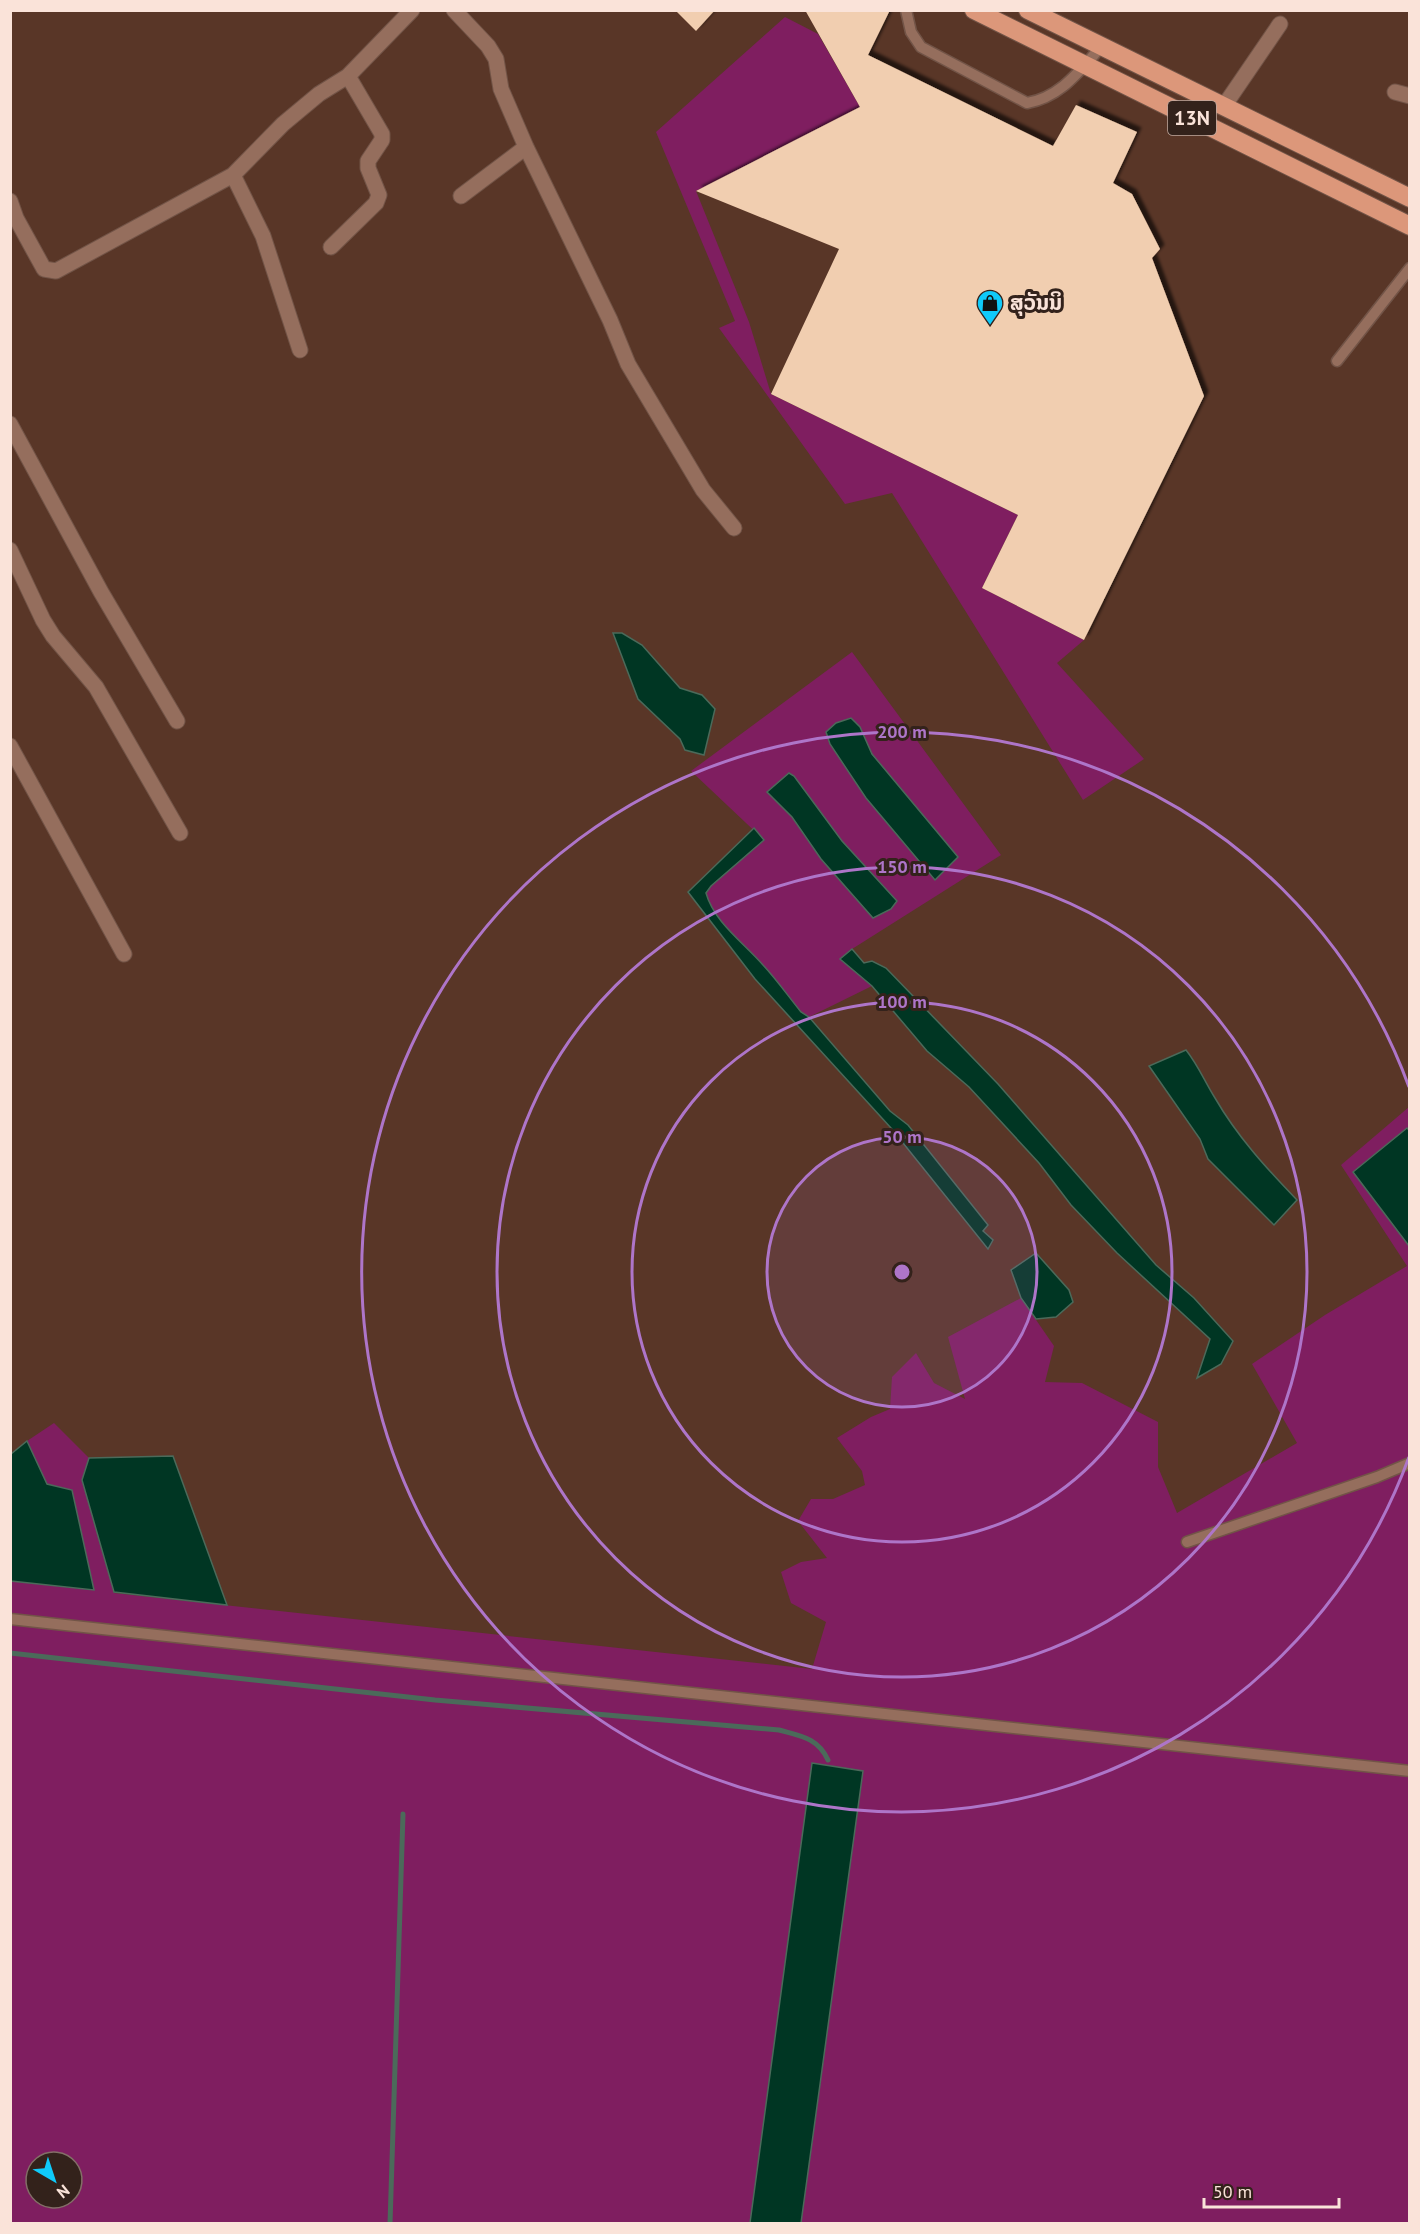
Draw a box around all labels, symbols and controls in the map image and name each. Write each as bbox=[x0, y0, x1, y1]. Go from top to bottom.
road number: 13N bbox=[1168, 101, 1216, 135]
shop icon: ສຸວັນນິ bbox=[975, 288, 1005, 326]
place label: ສຸວັນນິ bbox=[1010, 289, 1062, 316]
text: 200 m bbox=[877, 720, 927, 743]
text: 150 m bbox=[877, 855, 927, 878]
text: 100 m bbox=[877, 990, 927, 1013]
text: 50 m bbox=[882, 1125, 922, 1148]
centre of rings bbox=[892, 1262, 912, 1282]
north arrow bbox=[24, 2150, 84, 2210]
scale bar bbox=[1204, 2171, 1339, 2209]
text: 50 m bbox=[1213, 2180, 1252, 2203]
text: N bbox=[53, 2181, 74, 2203]

